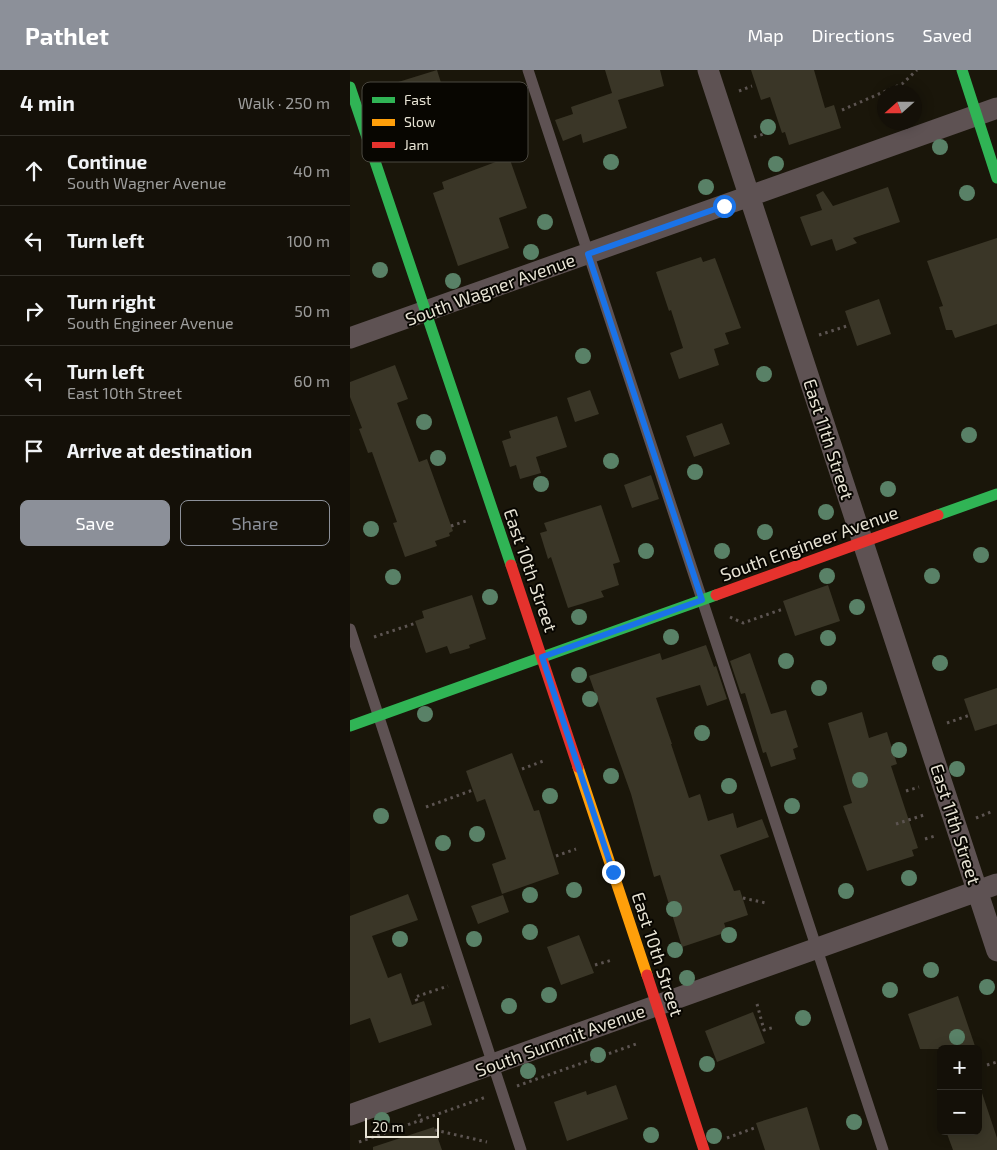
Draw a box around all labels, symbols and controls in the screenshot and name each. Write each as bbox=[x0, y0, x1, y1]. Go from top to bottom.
text: Pathlet bbox=[25, 21, 109, 50]
text: Map bbox=[747, 24, 784, 46]
text: Directions bbox=[812, 24, 895, 46]
text: Saved bbox=[923, 24, 972, 46]
legend bbox=[362, 82, 528, 162]
north arrow bbox=[877, 85, 922, 130]
text: 4 min bbox=[20, 90, 75, 115]
text: Fast bbox=[404, 91, 431, 108]
text: Walk · 250 m bbox=[238, 93, 330, 112]
text: Slow bbox=[404, 113, 436, 130]
text: Jam bbox=[404, 136, 429, 153]
text: Continue bbox=[67, 150, 147, 173]
icon: ahead bbox=[20, 157, 48, 185]
text: 40 m bbox=[293, 161, 330, 180]
text: South Wagner Avenue bbox=[67, 173, 226, 192]
route start bbox=[713, 195, 736, 218]
icon: left bbox=[20, 227, 48, 255]
text: Turn left bbox=[67, 229, 144, 252]
text: 100 m bbox=[287, 231, 330, 250]
street label: South Wagner Avenue bbox=[402, 248, 578, 330]
text: Turn right bbox=[67, 290, 155, 313]
icon: right bbox=[20, 297, 48, 325]
text: 50 m bbox=[294, 301, 330, 320]
text: South Engineer Avenue bbox=[67, 313, 234, 332]
text: Turn left bbox=[67, 360, 144, 383]
icon: left bbox=[20, 367, 48, 395]
text: 60 m bbox=[294, 371, 330, 390]
street label: East 11th Street bbox=[799, 376, 859, 502]
text: East 10th Street bbox=[67, 383, 182, 402]
icon: arrive bbox=[20, 437, 48, 465]
text: Arrive at destination bbox=[67, 439, 252, 462]
button: Save bbox=[20, 500, 170, 546]
button: Share bbox=[180, 500, 330, 546]
street label: South Engineer Avenue bbox=[717, 501, 901, 585]
street label: East 10th Street bbox=[500, 505, 563, 635]
street label: East 11th Street bbox=[926, 761, 986, 887]
route end bbox=[602, 861, 625, 884]
street label: East 10th Street bbox=[628, 889, 688, 1019]
street label: South Summit Avenue bbox=[472, 999, 648, 1081]
map controls bbox=[937, 1045, 982, 1135]
button: + bbox=[937, 1045, 982, 1090]
button: − bbox=[937, 1090, 982, 1135]
scale bar bbox=[365, 1115, 439, 1138]
text: 20 m bbox=[372, 1118, 404, 1135]

